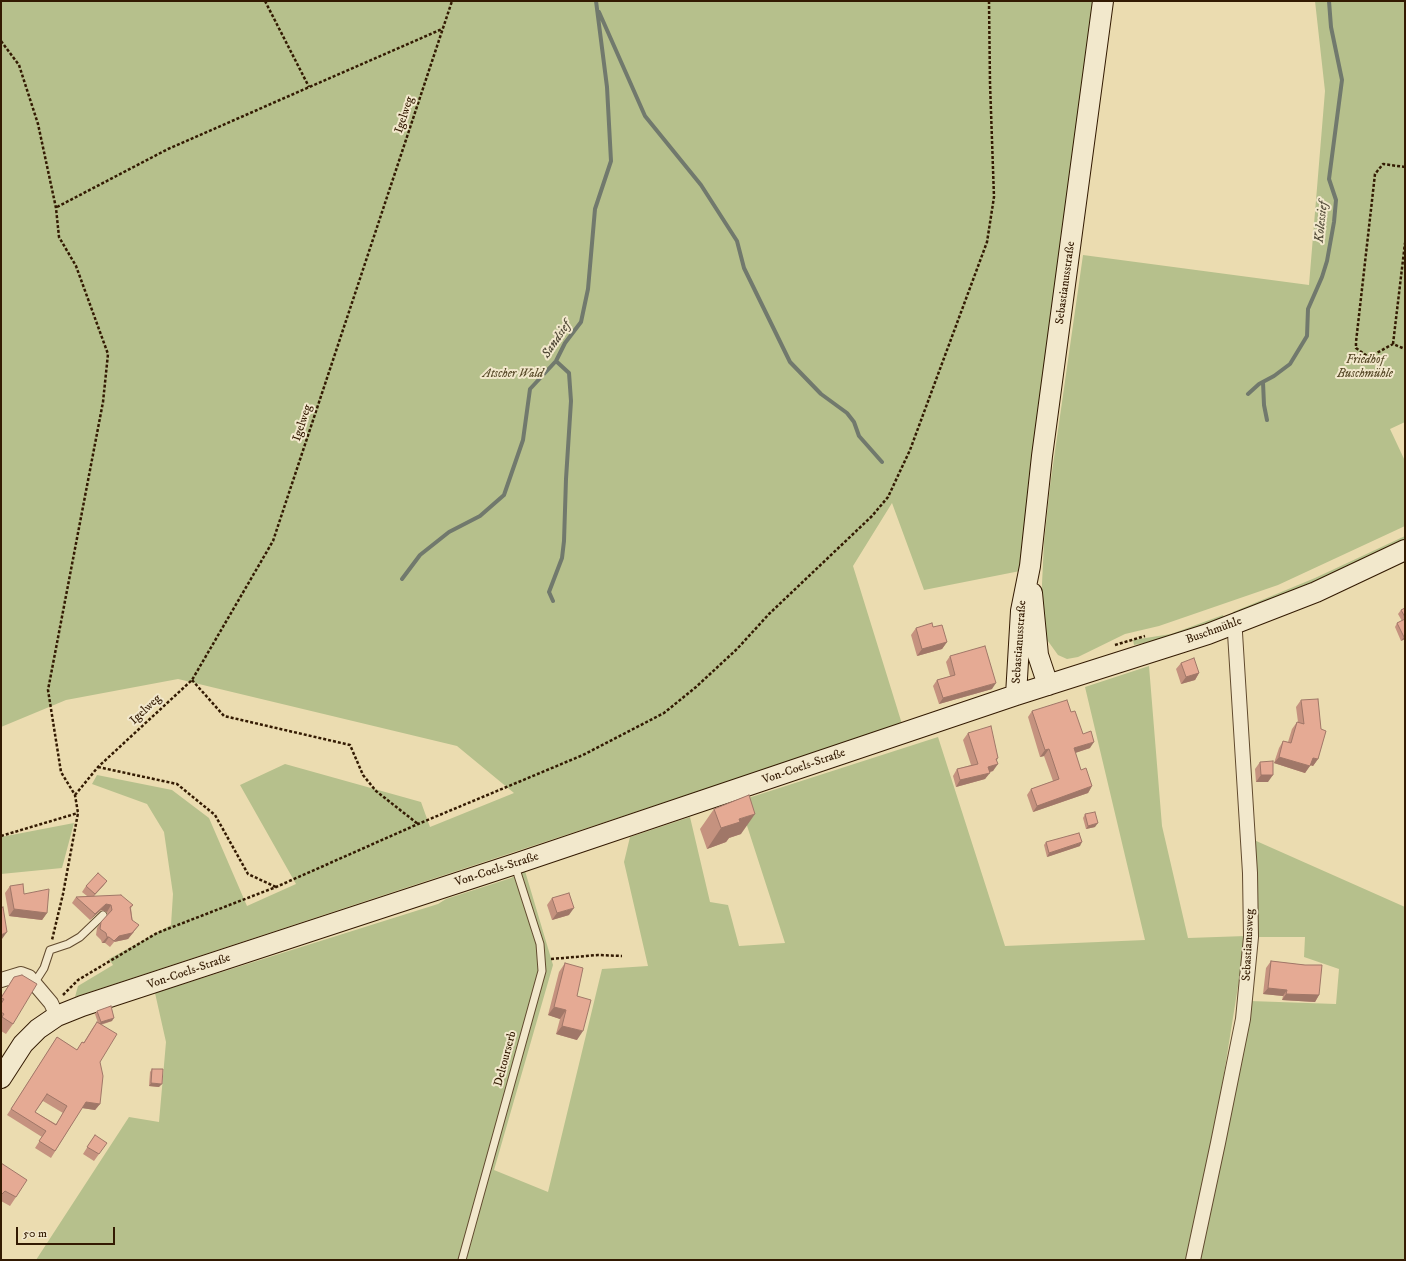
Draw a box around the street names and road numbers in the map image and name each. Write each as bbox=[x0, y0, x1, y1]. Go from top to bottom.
street label: Igelweg bbox=[392, 95, 418, 135]
street label: Sebastianusstraße bbox=[1053, 241, 1079, 325]
street label: Igelweg bbox=[290, 403, 316, 443]
street label: Sebastianusstraße bbox=[1010, 600, 1030, 684]
street label: Buschmühle bbox=[1184, 614, 1244, 648]
street label: Igelweg bbox=[127, 692, 165, 728]
street label: Von-Coels-Straße bbox=[760, 746, 848, 788]
street label: Von-Coels-Straße bbox=[453, 850, 541, 890]
street label: Sebastianusweg bbox=[1240, 908, 1258, 982]
street label: Von-Coels-Straße bbox=[145, 951, 233, 993]
street label: Deltourserb bbox=[492, 1030, 520, 1088]

